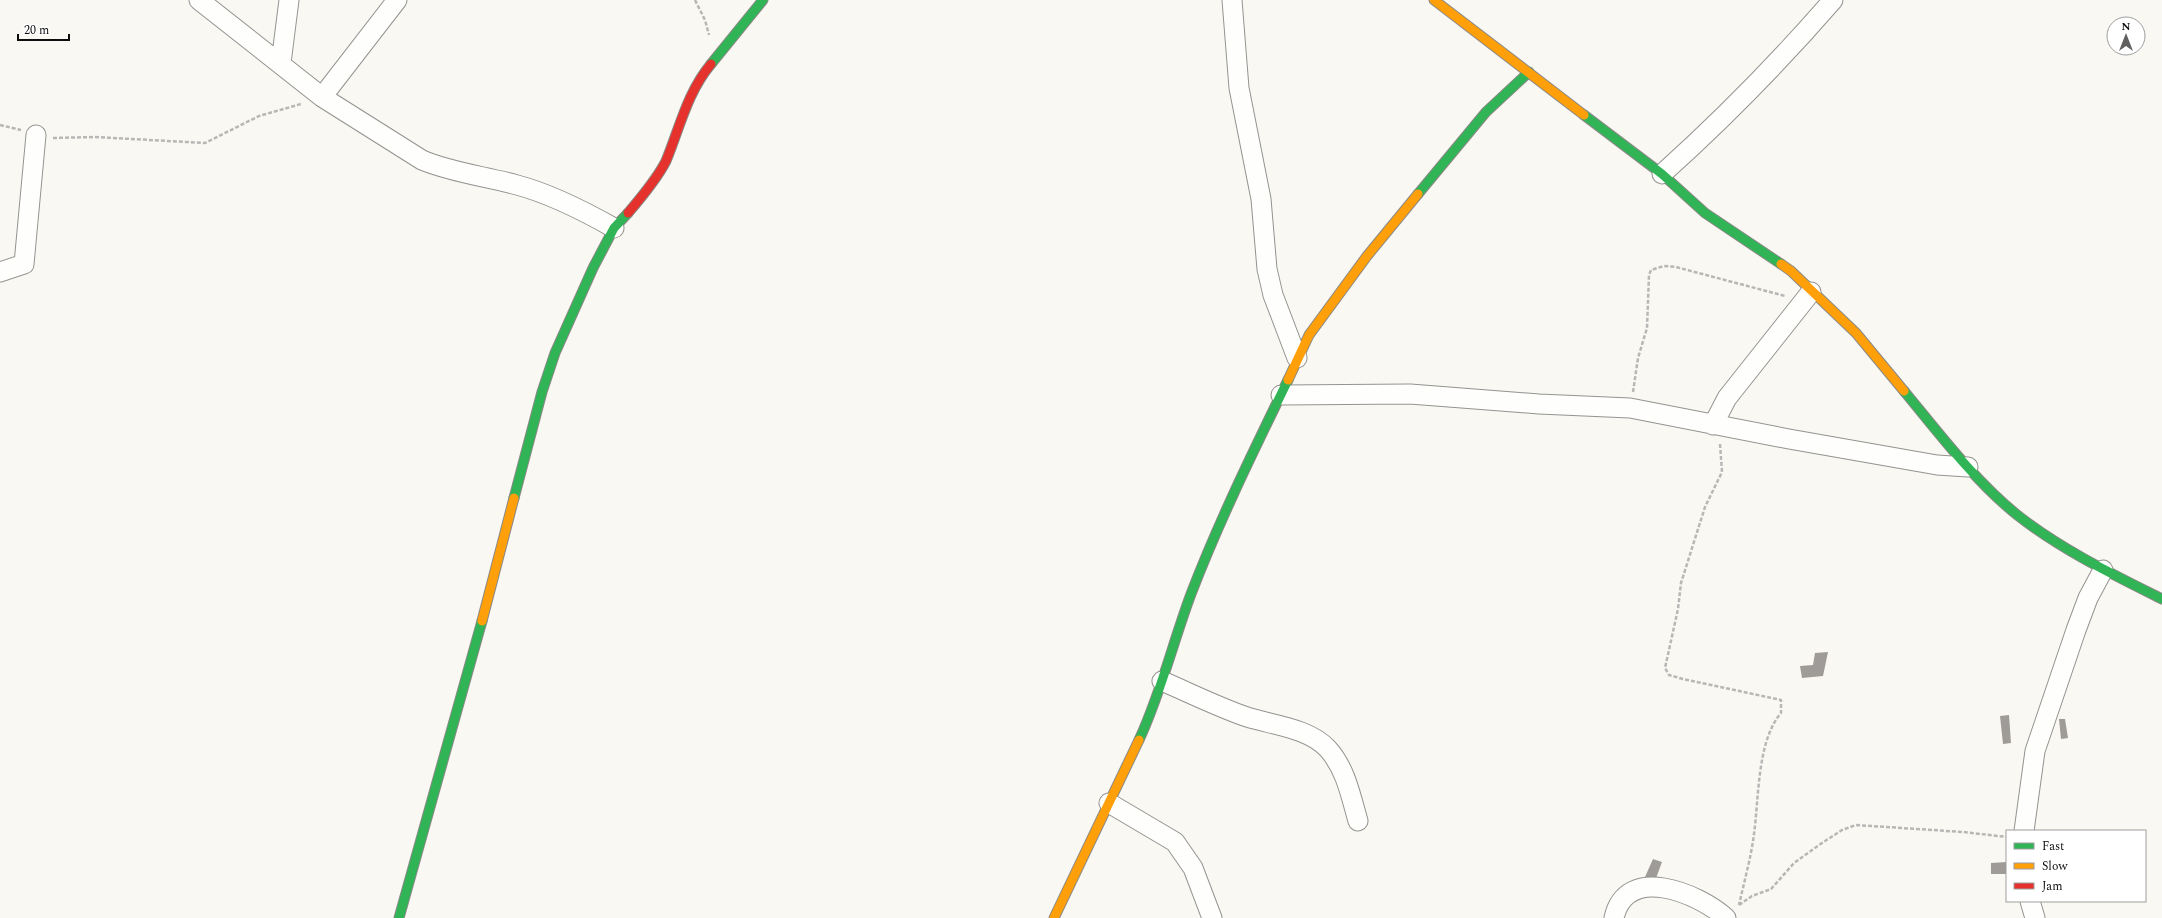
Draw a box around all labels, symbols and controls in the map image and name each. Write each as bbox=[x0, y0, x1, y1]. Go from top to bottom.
scale bar bbox=[18, 16, 69, 42]
north arrow bbox=[2106, 16, 2146, 56]
text: N bbox=[2122, 18, 2131, 35]
text: 20 m bbox=[24, 21, 49, 40]
legend bbox=[2006, 830, 2146, 902]
text: Fast bbox=[2042, 837, 2064, 856]
text: Slow bbox=[2042, 857, 2068, 876]
text: Jam bbox=[2042, 877, 2063, 896]

